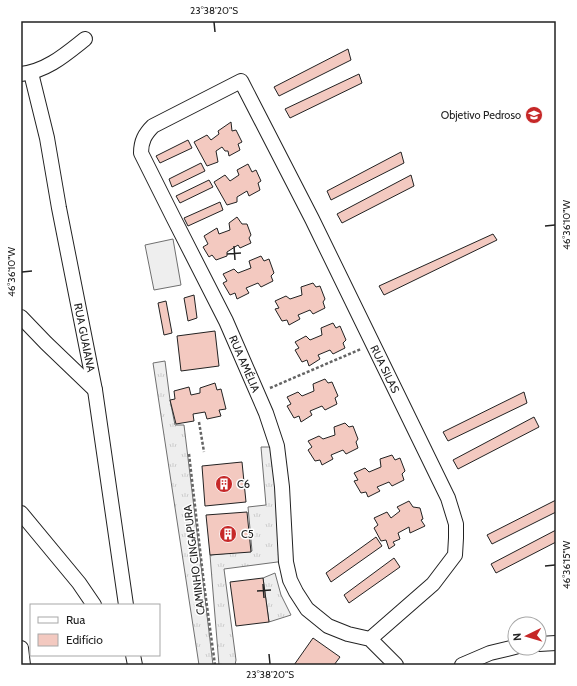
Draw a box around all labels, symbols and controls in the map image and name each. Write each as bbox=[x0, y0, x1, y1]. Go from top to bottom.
text: 23°38'20"S bbox=[190, 4, 238, 17]
school or university icon: Objetivo Pedroso bbox=[524, 105, 544, 125]
place label: Objetivo Pedroso bbox=[441, 108, 521, 122]
text: 46°36'10"W bbox=[560, 199, 573, 250]
text: 46°36'10"W bbox=[5, 246, 18, 297]
street label: RUA GUAIANA bbox=[71, 302, 98, 373]
street label: RUA AMÉLIA bbox=[226, 333, 263, 395]
street label: RUA SILAS bbox=[367, 343, 403, 396]
building icon: C6 bbox=[214, 474, 234, 494]
place label: C6 bbox=[237, 477, 250, 491]
street label: CAMINHO CINGAPURA bbox=[180, 504, 208, 616]
building icon: C5 bbox=[218, 524, 238, 544]
place label: C5 bbox=[241, 527, 254, 541]
text: 46°36'15"W bbox=[560, 540, 573, 589]
legend bbox=[30, 604, 160, 656]
text: Rua bbox=[66, 612, 85, 627]
north arrow bbox=[507, 616, 547, 656]
text: Edifício bbox=[66, 632, 103, 647]
text: N bbox=[510, 632, 524, 641]
text: 23°38'20"S bbox=[246, 668, 294, 681]

